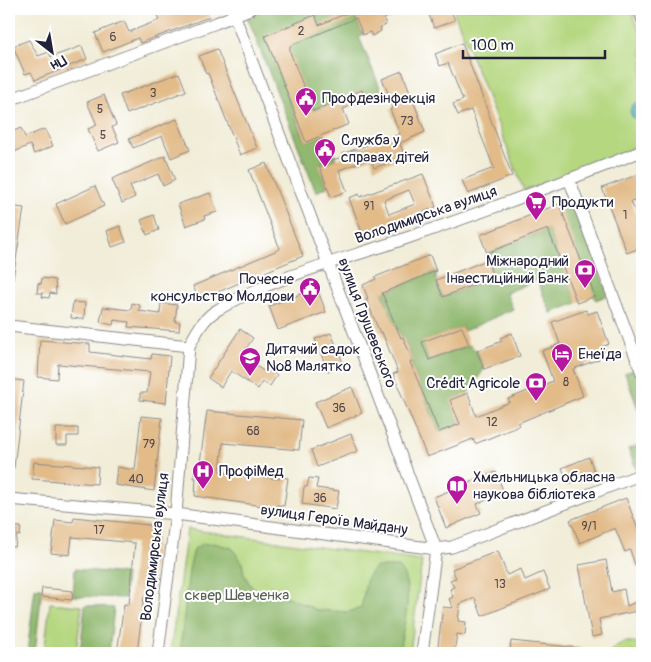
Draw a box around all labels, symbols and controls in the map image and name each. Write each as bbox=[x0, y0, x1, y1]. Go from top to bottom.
house number: 2 bbox=[298, 24, 305, 39]
north arrow bbox=[28, 28, 78, 78]
scale bar bbox=[463, 28, 606, 60]
house number: 6 bbox=[110, 30, 117, 45]
text: 100 m bbox=[471, 36, 514, 55]
text: Пн bbox=[47, 51, 69, 74]
house number: 3 bbox=[150, 86, 157, 101]
public building icon: Профдезінфекція bbox=[294, 86, 318, 117]
place label: Профдезінфекція bbox=[322, 89, 435, 108]
house number: 5 bbox=[97, 102, 103, 117]
house number: 73 bbox=[400, 114, 414, 129]
house number: 5 bbox=[100, 128, 106, 143]
place label: Служба у справах дітей bbox=[341, 131, 429, 167]
public building icon: Служба у справах дітей bbox=[313, 137, 337, 168]
street label: Володимирська вулиця bbox=[352, 182, 500, 248]
supermarket icon: Продукти bbox=[524, 190, 548, 221]
place label: Продукти bbox=[552, 193, 614, 212]
house number: 91 bbox=[364, 199, 374, 214]
house number: 1 bbox=[623, 208, 627, 223]
place label: Міжнародний Інвестиційний Банк bbox=[446, 252, 569, 288]
street label: вулиця Грушевського bbox=[333, 255, 401, 391]
bank icon: Міжнародний Інвестиційний Банк bbox=[573, 258, 597, 289]
place label: Почесне консульство Молдови bbox=[151, 270, 295, 306]
public building icon: Почесне консульство Молдови bbox=[298, 276, 322, 307]
place label: Дитячий садок №8 Малятко bbox=[265, 340, 361, 376]
hotel icon: Енеїда bbox=[550, 342, 574, 373]
place label: Енеїда bbox=[578, 345, 622, 364]
school or university icon: Дитячий садок №8 Малятко bbox=[238, 346, 262, 377]
bank icon: Crédit Agricole bbox=[524, 371, 548, 402]
place label: Crédit Agricole bbox=[426, 374, 521, 393]
house number: 8 bbox=[563, 375, 569, 390]
house number: 36 bbox=[332, 401, 346, 416]
house number: 12 bbox=[486, 415, 498, 430]
house number: 68 bbox=[246, 424, 260, 439]
house number: 79 bbox=[143, 437, 155, 452]
hospital icon: ПрофіМед bbox=[191, 459, 215, 490]
place label: ПрофіМед bbox=[219, 462, 284, 481]
place label: Хмельницька обласна наукова бібліотека bbox=[473, 468, 615, 504]
house number: 40 bbox=[128, 472, 144, 487]
street label: Володимирська вулиця bbox=[136, 472, 174, 622]
library icon: Хмельницька обласна наукова бібліотека bbox=[445, 474, 469, 505]
house number: 36 bbox=[313, 491, 327, 506]
street label: вулиця Героїв Майдану bbox=[259, 500, 409, 540]
house number: 9/1 bbox=[581, 519, 597, 534]
house number: 17 bbox=[93, 523, 105, 538]
house number: 13 bbox=[494, 577, 506, 592]
park label: сквер Шевченка bbox=[185, 586, 289, 605]

